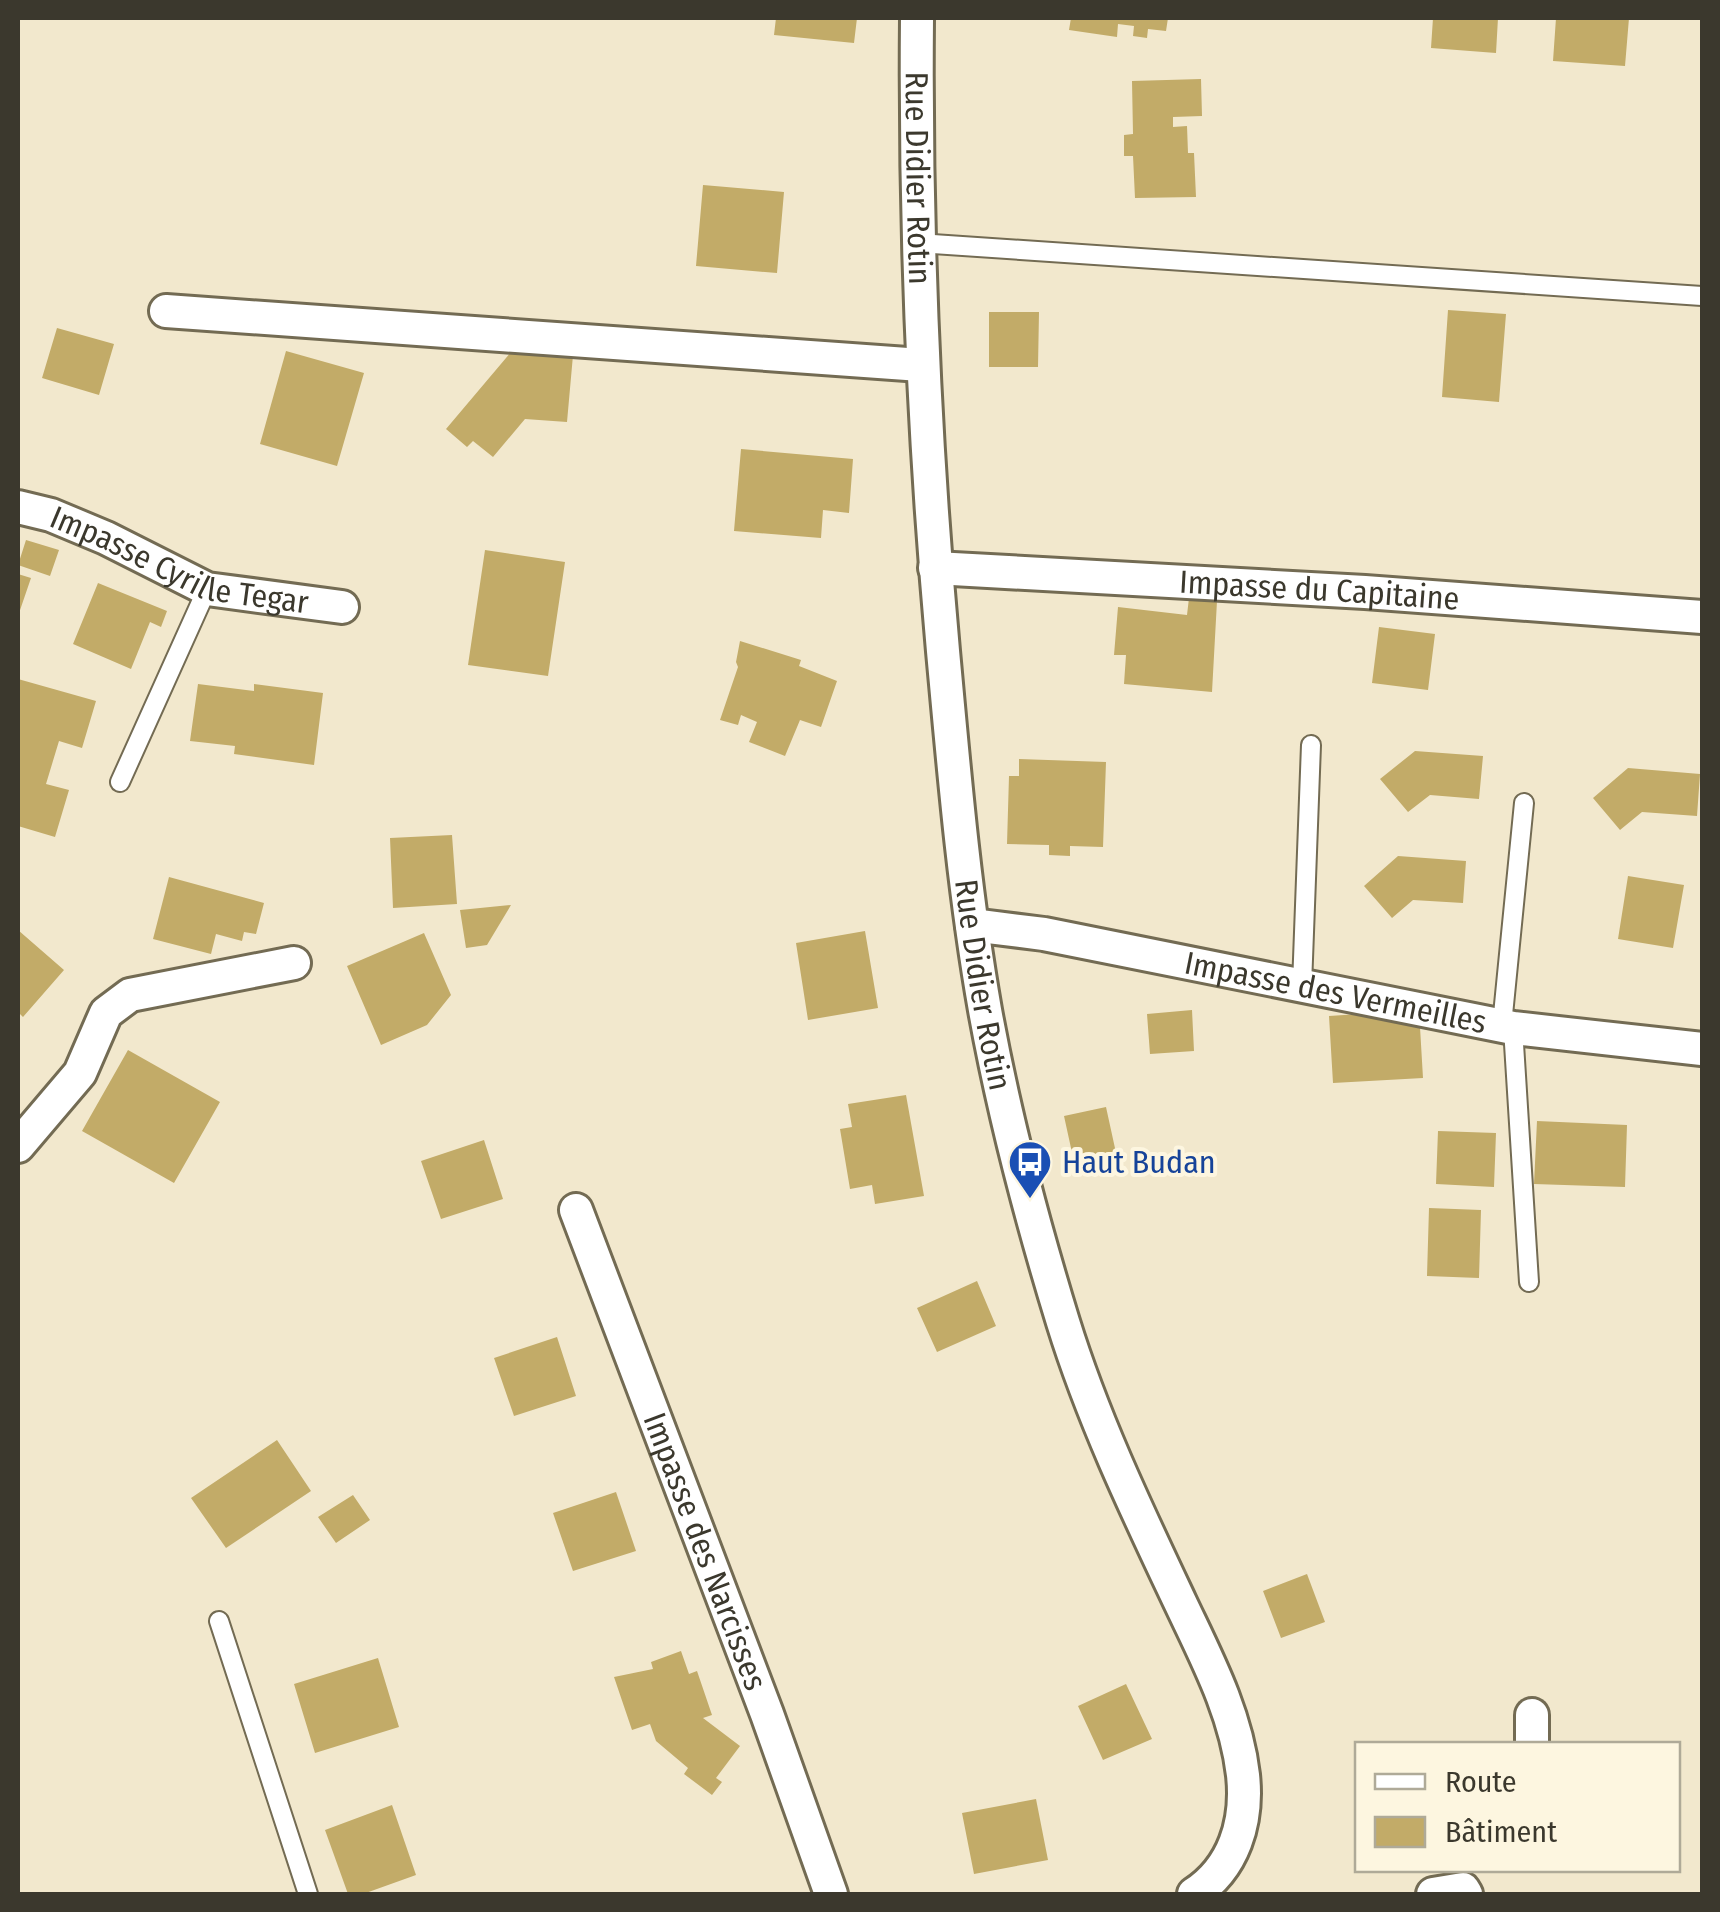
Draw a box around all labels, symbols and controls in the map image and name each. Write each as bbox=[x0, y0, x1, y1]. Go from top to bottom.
street label: Rue Didier Rotin bbox=[898, 71, 939, 285]
street label: Impasse Cyrille Tegar bbox=[45, 498, 311, 621]
street label: Impasse du Capitaine bbox=[1178, 563, 1461, 618]
street label: Rue Didier Rotin bbox=[947, 877, 1020, 1094]
street label: Impasse des Vermeilles bbox=[1181, 944, 1490, 1041]
bus stop icon: Haut Budan bbox=[1007, 1139, 1053, 1200]
place label: Haut Budan bbox=[1062, 1143, 1216, 1181]
street label: Impasse des Narcisses bbox=[636, 1407, 775, 1695]
legend bbox=[1355, 1742, 1680, 1872]
text: Route bbox=[1445, 1764, 1517, 1800]
text: Bâtiment bbox=[1445, 1814, 1557, 1850]

